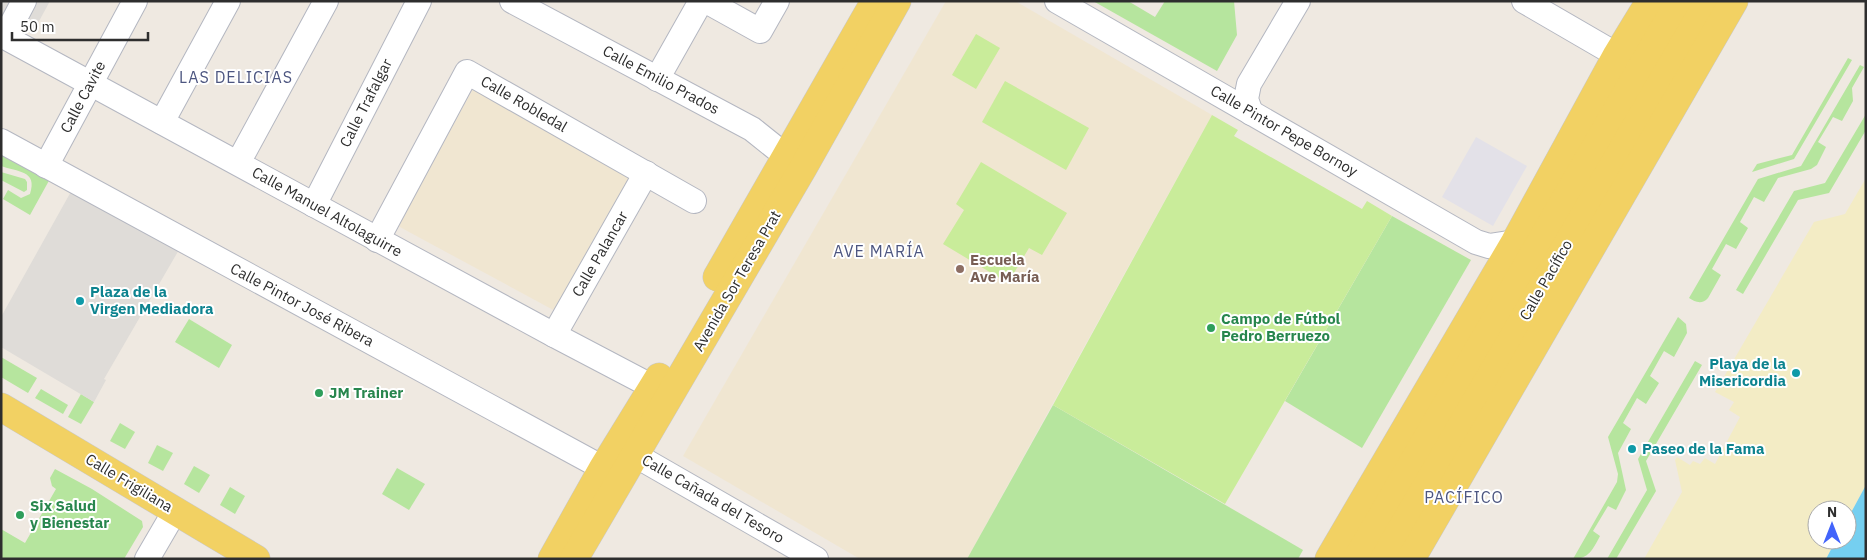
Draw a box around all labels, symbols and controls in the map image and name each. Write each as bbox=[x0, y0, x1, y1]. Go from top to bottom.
scale bar bbox=[12, 10, 149, 42]
text: 50 m bbox=[20, 17, 55, 36]
street label: Calle Emilio Prados bbox=[600, 41, 723, 118]
street label: Calle Trafalgar bbox=[335, 55, 396, 150]
street label: Calle Cavite bbox=[56, 57, 109, 136]
district label: LAS DELICIAS bbox=[179, 67, 293, 87]
street label: Calle Robledal bbox=[478, 71, 571, 136]
street label: Calle Pintor Pepe Bornoy bbox=[1207, 81, 1362, 181]
street label: Calle Manuel Altolaguirre bbox=[249, 162, 406, 261]
street label: Calle Palancar bbox=[567, 207, 632, 300]
street label: Avenida Sor Teresa Prat bbox=[688, 207, 785, 355]
street label: Calle Pacífico bbox=[1515, 236, 1576, 323]
district label: AVE MARÍA bbox=[833, 240, 925, 261]
place label: Escuela Ave María bbox=[970, 250, 1040, 286]
street label: Calle Pintor José Ribera bbox=[227, 259, 377, 351]
marker: Escuela Ave María bbox=[954, 263, 966, 275]
place label: Plaza de la Virgen Mediadora bbox=[90, 282, 214, 318]
marker: Plaza de la Virgen Mediadora bbox=[74, 295, 86, 307]
place label: Campo de Fútbol Pedro Berruezo bbox=[1221, 309, 1341, 345]
marker: Campo de Fútbol Pedro Berruezo bbox=[1205, 322, 1217, 334]
place label: Playa de la Misericordia bbox=[1699, 354, 1786, 390]
marker: Playa de la Misericordia bbox=[1790, 367, 1802, 379]
place label: JM Trainer bbox=[329, 383, 403, 402]
marker: JM Trainer bbox=[313, 387, 325, 399]
place label: Paseo de la Fama bbox=[1642, 439, 1765, 458]
marker: Paseo de la Fama bbox=[1626, 443, 1638, 455]
street label: Calle Frigiliana bbox=[82, 449, 176, 516]
street label: Calle Cañada del Tesoro bbox=[639, 450, 788, 547]
district label: PACÍFICO bbox=[1424, 486, 1504, 507]
place label: Six Salud y Bienestar bbox=[30, 496, 109, 532]
north arrow bbox=[1807, 500, 1857, 550]
text: N bbox=[1827, 503, 1837, 521]
marker: Six Salud y Bienestar bbox=[14, 509, 26, 521]

